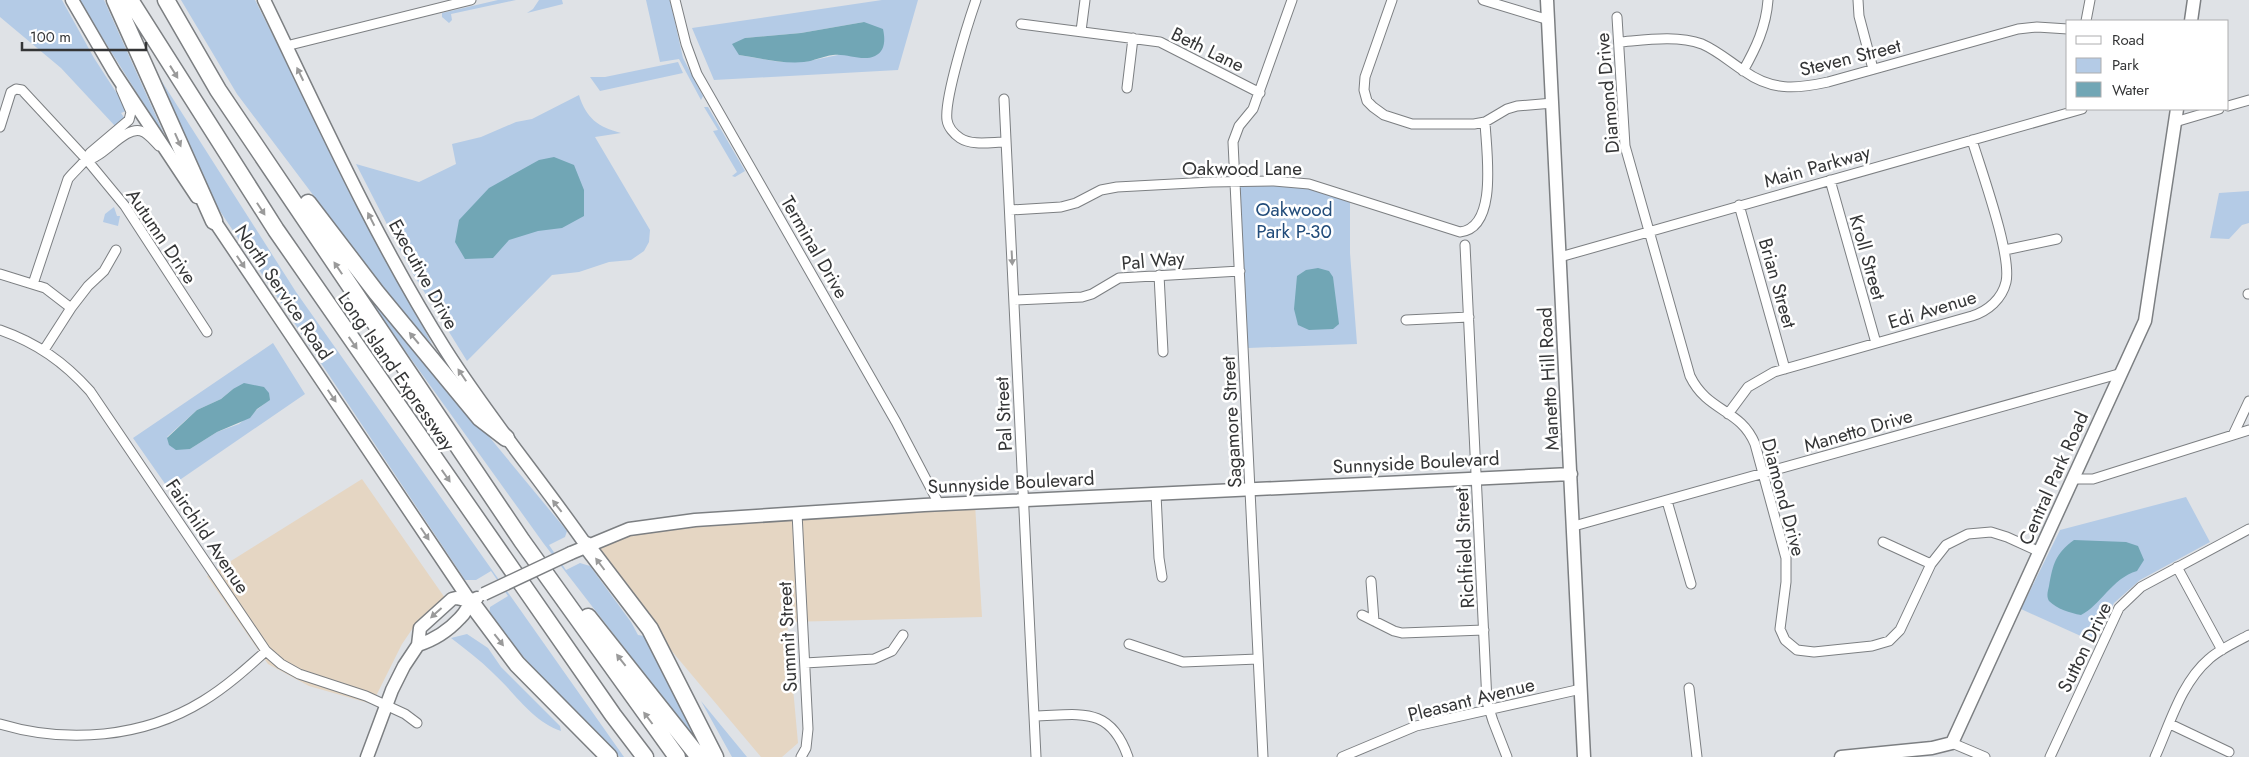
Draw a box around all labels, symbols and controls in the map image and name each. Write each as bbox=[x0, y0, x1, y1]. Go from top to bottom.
scale bar bbox=[22, 20, 146, 52]
street label: Beth Lane bbox=[1167, 20, 1249, 79]
legend bbox=[2066, 20, 2229, 110]
text: 100 m bbox=[30, 26, 71, 48]
text: Road bbox=[2112, 29, 2144, 51]
street label: Diamond Drive bbox=[1589, 31, 1626, 154]
street label: Steven Street bbox=[1797, 32, 1904, 83]
text: Park bbox=[2112, 54, 2139, 76]
one-way arrow bbox=[169, 65, 178, 78]
one-way arrow bbox=[295, 66, 304, 81]
text: Water bbox=[2112, 79, 2150, 101]
one-way arrow bbox=[174, 133, 182, 147]
street label: Main Parkway bbox=[1761, 138, 1874, 195]
street label: Oakwood Lane bbox=[1182, 155, 1302, 182]
street label: Autumn Drive bbox=[120, 183, 203, 289]
street label: Terminal Drive bbox=[774, 191, 855, 304]
park label: Oakwood Park P-30 bbox=[1255, 196, 1333, 245]
one-way arrow bbox=[257, 202, 266, 215]
one-way arrow bbox=[367, 212, 375, 226]
street label: Kroll Street bbox=[1843, 212, 1893, 303]
street label: Executive Drive bbox=[382, 214, 465, 334]
street label: North Service Road bbox=[228, 219, 339, 365]
street label: Brian Street bbox=[1752, 235, 1803, 332]
street label: Pal Way bbox=[1120, 244, 1186, 277]
one-way arrow bbox=[1008, 251, 1016, 267]
one-way arrow bbox=[236, 255, 246, 268]
one-way arrow bbox=[333, 261, 343, 275]
street label: Edi Avenue bbox=[1885, 283, 1980, 336]
street label: Long Island Expressway bbox=[331, 286, 462, 457]
street label: Manetto Hill Road bbox=[1531, 307, 1566, 451]
one-way arrow bbox=[409, 332, 420, 345]
one-way arrow bbox=[348, 336, 358, 350]
street label: Sagamore Street bbox=[1215, 355, 1248, 488]
one-way arrow bbox=[457, 368, 467, 382]
street label: Pal Street bbox=[988, 376, 1019, 452]
one-way arrow bbox=[327, 389, 337, 403]
street label: Manetto Drive bbox=[1801, 402, 1916, 459]
street label: Central Park Road bbox=[2012, 407, 2095, 549]
street label: Diamond Drive bbox=[1755, 435, 1812, 559]
street label: Sunnyside Boulevard bbox=[1332, 445, 1500, 480]
street label: Sunnyside Boulevard bbox=[927, 465, 1095, 500]
one-way arrow bbox=[441, 469, 451, 483]
street label: Fairchild Avenue bbox=[159, 473, 256, 599]
street label: Richfield Street bbox=[1448, 486, 1481, 609]
one-way arrow bbox=[552, 500, 562, 513]
one-way arrow bbox=[420, 527, 430, 541]
one-way arrow bbox=[595, 557, 605, 571]
street label: Summit Street bbox=[771, 581, 804, 693]
street label: Sutton Drive bbox=[2051, 597, 2118, 697]
one-way arrow bbox=[431, 607, 443, 619]
one-way arrow bbox=[494, 633, 505, 646]
one-way arrow bbox=[616, 653, 627, 666]
street label: Pleasant Avenue bbox=[1405, 671, 1538, 728]
one-way arrow bbox=[643, 712, 654, 725]

